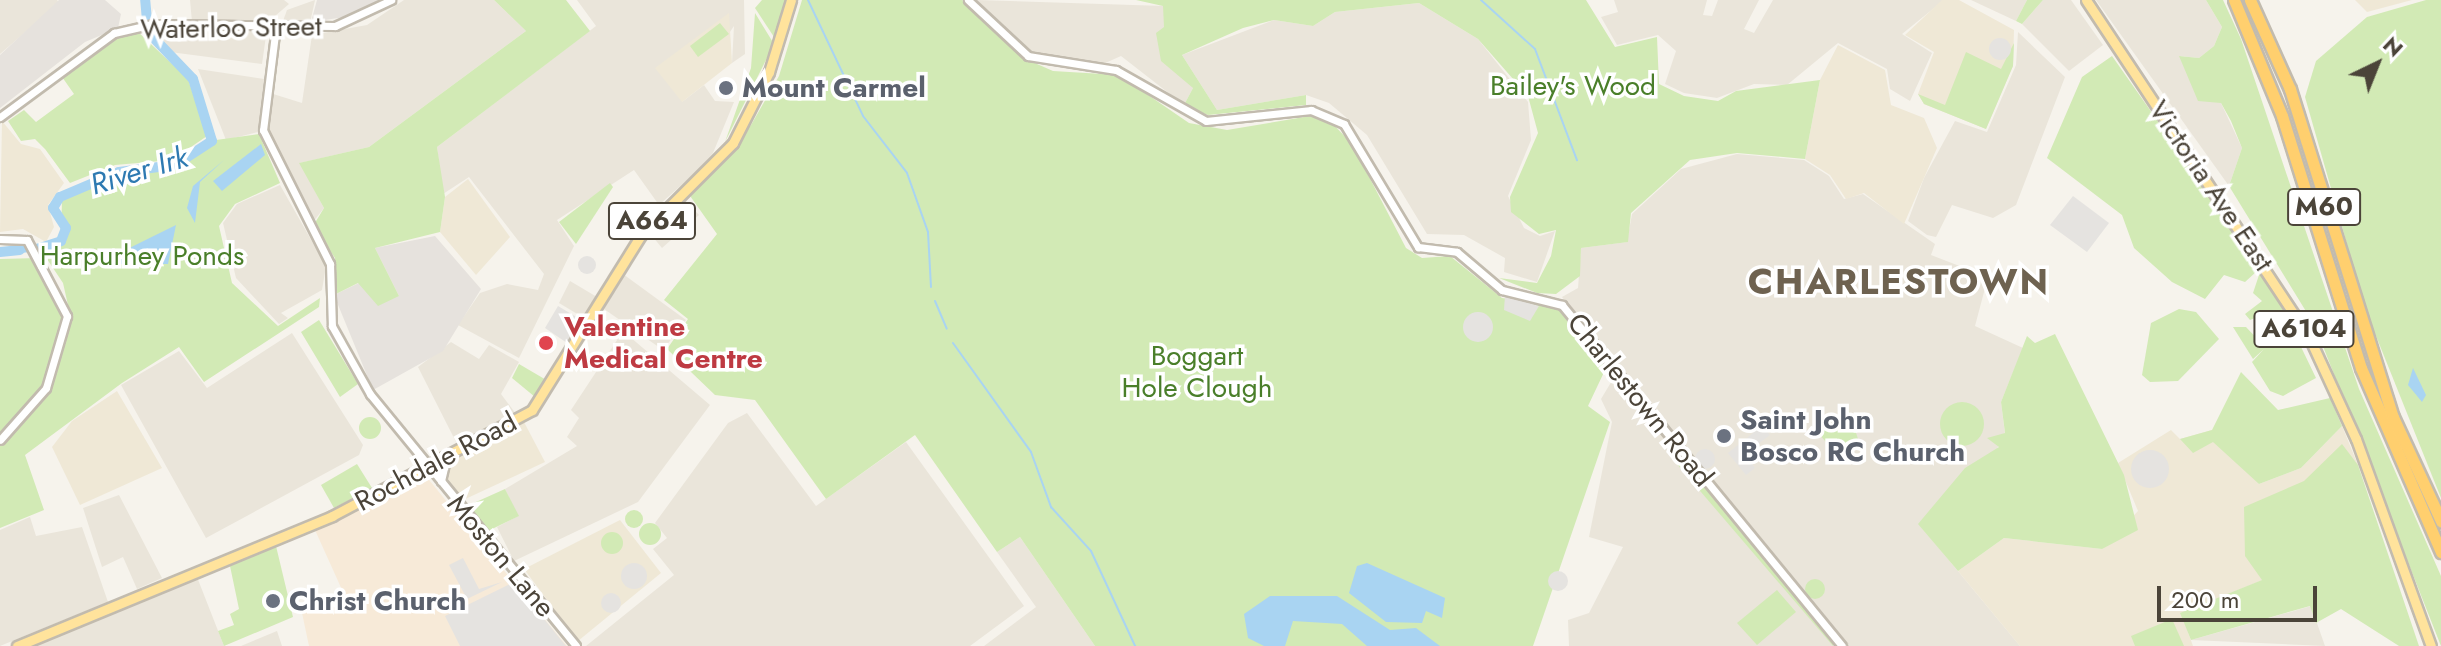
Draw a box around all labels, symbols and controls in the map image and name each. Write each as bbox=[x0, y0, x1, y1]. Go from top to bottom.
street label: Waterloo Street bbox=[140, 10, 322, 46]
north arrow bbox=[2337, 24, 2417, 104]
text: N bbox=[2376, 29, 2411, 64]
park label: Bailey's Wood bbox=[1490, 69, 1656, 103]
place label: Mount Carmel bbox=[742, 71, 926, 105]
marker: Mount Carmel bbox=[717, 79, 735, 97]
street label: Victoria Ave East bbox=[2142, 94, 2280, 278]
water label: River Irk bbox=[86, 139, 192, 203]
road number: M60 bbox=[2286, 185, 2362, 229]
road number: A664 bbox=[606, 199, 698, 243]
park label: Harpurhey Ponds bbox=[40, 239, 244, 273]
district label: CHARLESTOWN bbox=[1748, 260, 2050, 304]
street label: Charlestown Road bbox=[1560, 307, 1720, 493]
road number: A6104 bbox=[2252, 307, 2356, 351]
place label: Valentine Medical Centre bbox=[564, 310, 763, 376]
marker: Valentine Medical Centre bbox=[535, 332, 557, 354]
park label: Boggart Hole Clough bbox=[1122, 339, 1272, 405]
place label: Saint John Bosco RC Church bbox=[1740, 403, 1965, 469]
street label: Rochdale Road bbox=[349, 405, 523, 519]
marker: Saint John Bosco RC Church bbox=[1715, 427, 1733, 445]
street label: Moston Lane bbox=[440, 488, 562, 624]
scale bar bbox=[2161, 570, 2321, 620]
text: 200 m bbox=[2171, 582, 2239, 617]
place label: Christ Church bbox=[289, 584, 466, 618]
marker: Christ Church bbox=[264, 592, 282, 610]

